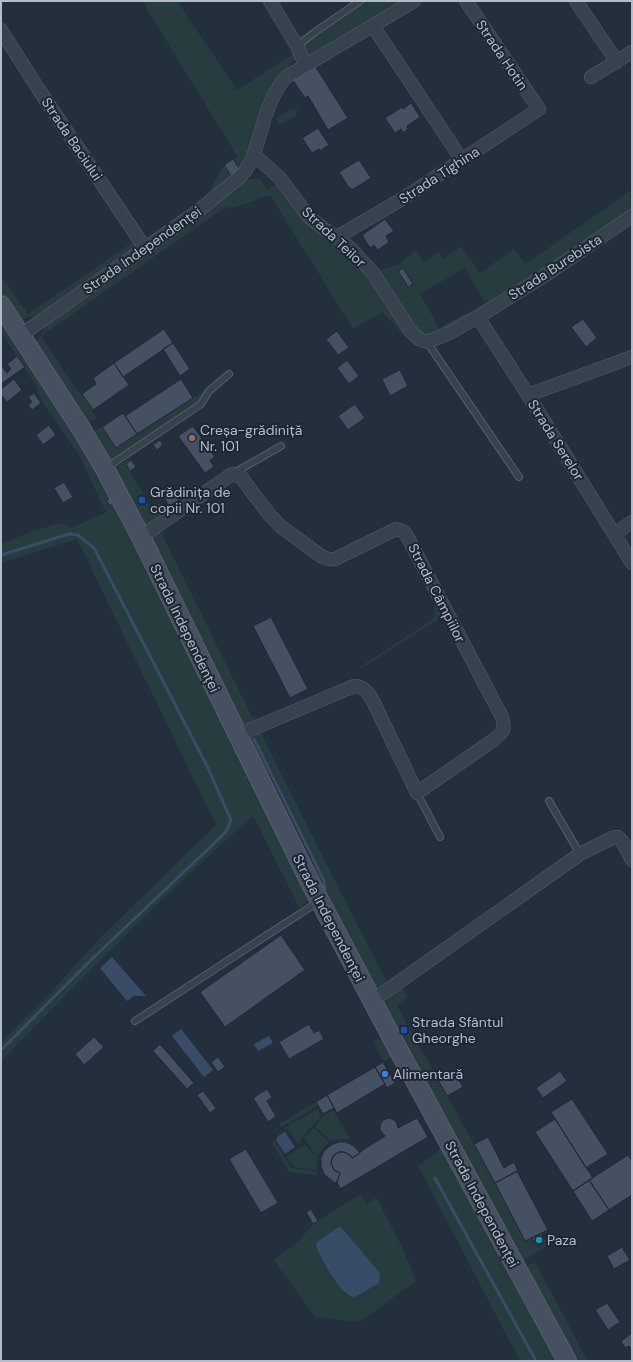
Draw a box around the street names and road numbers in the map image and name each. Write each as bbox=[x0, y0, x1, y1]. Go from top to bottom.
street label: Strada Hotin bbox=[472, 16, 532, 94]
street label: Strada Baciului bbox=[38, 94, 106, 184]
street label: Strada Tighina bbox=[395, 142, 483, 208]
street label: Strada Independenței bbox=[79, 202, 205, 298]
street label: Strada Teilor bbox=[298, 203, 370, 271]
street label: Strada Burebista bbox=[505, 230, 605, 304]
street label: Strada Serelor bbox=[524, 396, 588, 484]
street label: Strada Câmpiilor bbox=[404, 540, 470, 646]
street label: Strada Independenței bbox=[146, 561, 224, 695]
street label: Strada Independenței bbox=[289, 851, 369, 985]
street label: Strada Independenței bbox=[441, 1138, 523, 1270]

